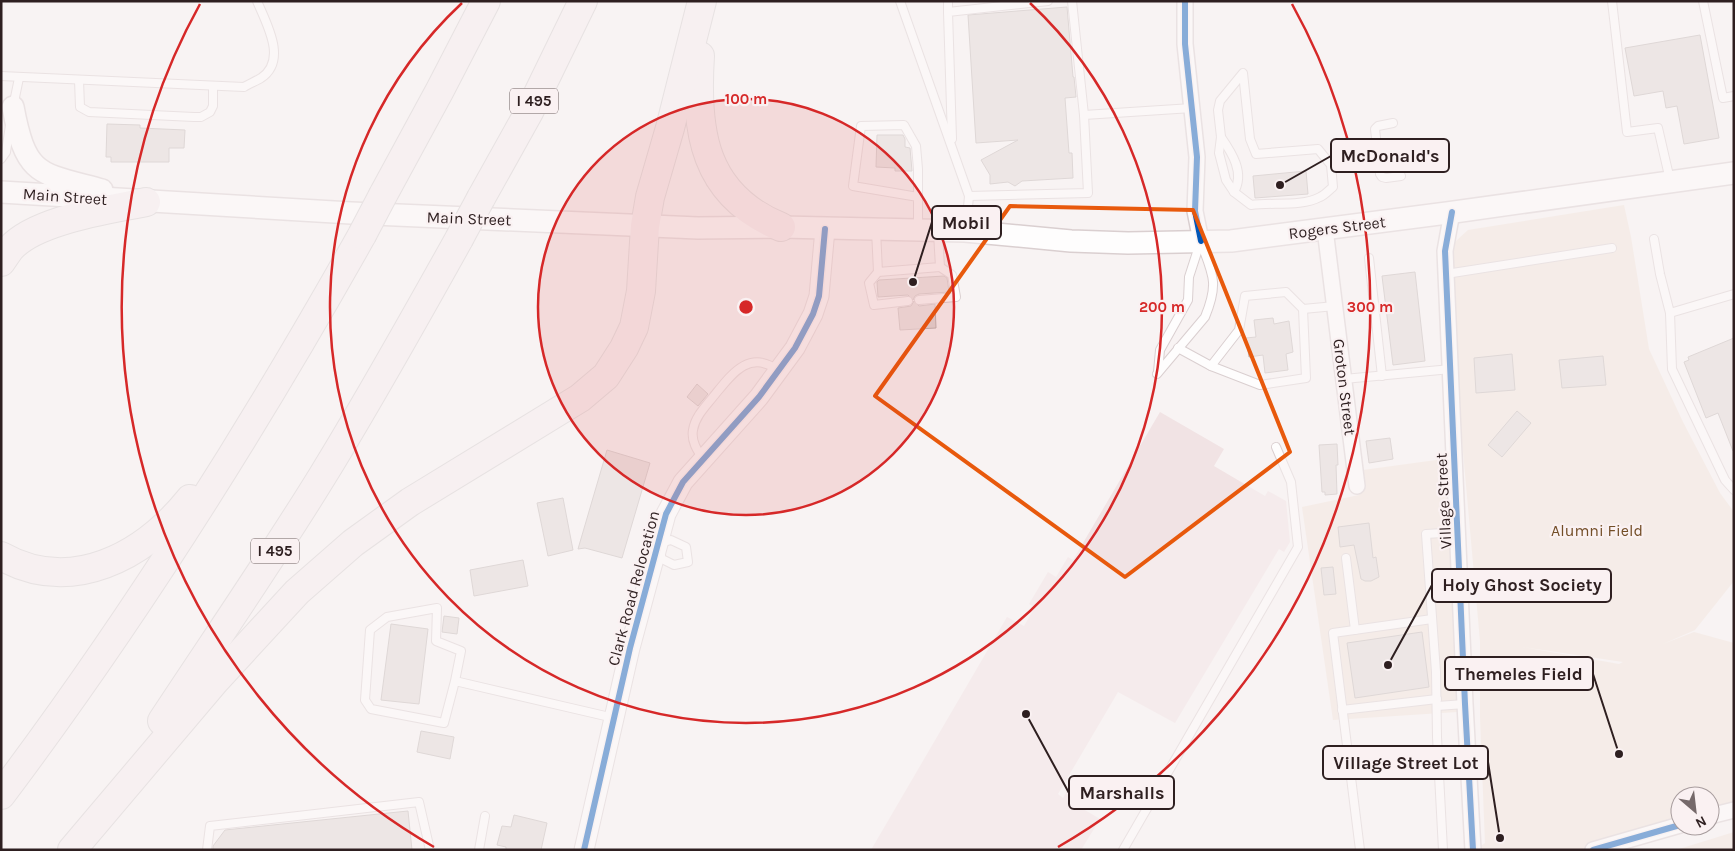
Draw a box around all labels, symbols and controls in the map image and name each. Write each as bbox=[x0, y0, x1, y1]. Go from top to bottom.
road number: I 495 bbox=[510, 88, 558, 114]
text: 100 m bbox=[725, 90, 767, 108]
callout: McDonald's bbox=[1331, 139, 1449, 172]
text: McDonald's bbox=[1341, 145, 1439, 167]
street label: Main Street bbox=[22, 184, 108, 209]
callout: Mobil bbox=[932, 206, 1001, 239]
street label: Main Street bbox=[426, 208, 512, 229]
text: Mobil bbox=[942, 212, 990, 234]
street label: Rogers Street bbox=[1287, 212, 1387, 243]
centre of rings bbox=[737, 298, 755, 316]
text: 200 m bbox=[1139, 298, 1185, 316]
text: 300 m bbox=[1347, 298, 1393, 316]
street label: Groton Street bbox=[1329, 338, 1360, 436]
street label: Village Street bbox=[1431, 452, 1456, 550]
street label: Clark Road Relocation bbox=[604, 508, 663, 668]
park label: Alumni Field bbox=[1551, 521, 1643, 540]
road number: I 495 bbox=[251, 538, 299, 564]
callout: Holy Ghost Society bbox=[1432, 569, 1611, 602]
text: Holy Ghost Society bbox=[1442, 574, 1602, 596]
callout: Themeles Field bbox=[1445, 657, 1593, 690]
text: Themeles Field bbox=[1455, 663, 1583, 685]
callout: Village Street Lot bbox=[1323, 746, 1488, 779]
text: Village Street Lot bbox=[1333, 752, 1479, 774]
callout: Marshalls bbox=[1069, 776, 1174, 809]
text: Marshalls bbox=[1079, 782, 1165, 804]
north arrow bbox=[1670, 786, 1720, 836]
text: N bbox=[1692, 812, 1709, 832]

